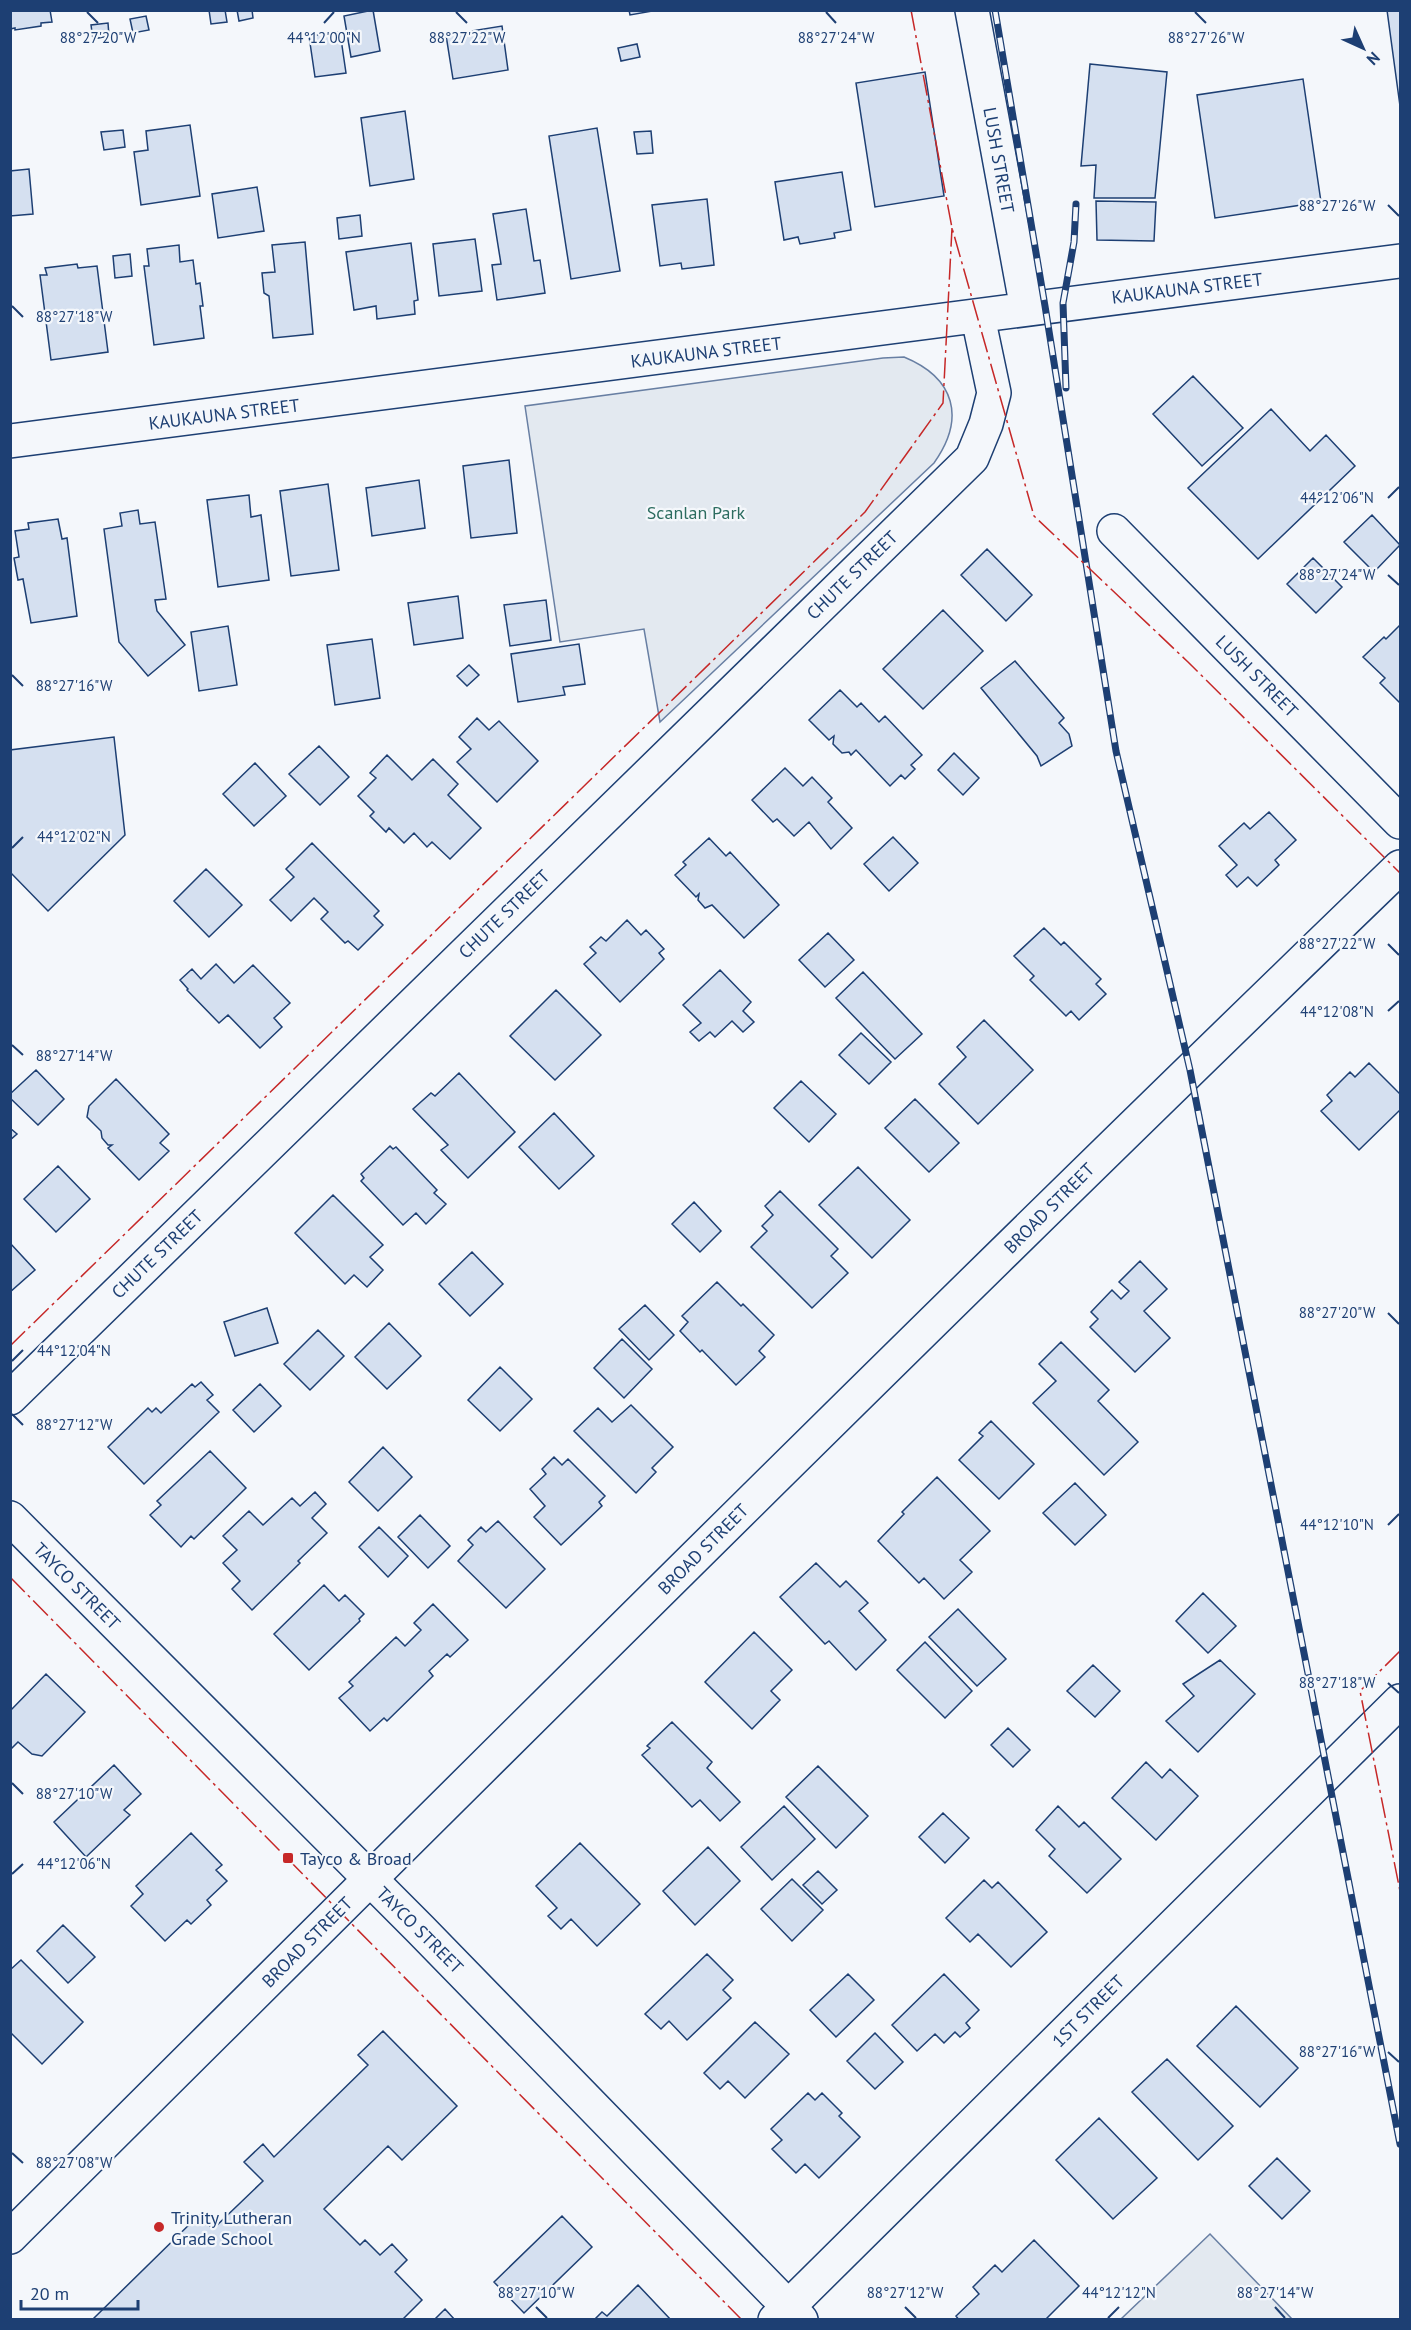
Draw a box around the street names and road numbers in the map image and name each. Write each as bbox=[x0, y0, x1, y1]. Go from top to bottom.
street label: LUSH STREET bbox=[978, 105, 1020, 215]
street label: KAUKAUNA STREET bbox=[1110, 267, 1264, 309]
street label: KAUKAUNA STREET bbox=[629, 331, 783, 373]
street label: KAUKAUNA STREET bbox=[147, 393, 301, 435]
street label: CHUTE STREET bbox=[802, 526, 902, 624]
street label: LUSH STREET bbox=[1211, 630, 1303, 722]
street label: CHUTE STREET bbox=[454, 865, 554, 963]
street label: BROAD STREET bbox=[999, 1158, 1099, 1258]
street label: CHUTE STREET bbox=[107, 1205, 207, 1303]
street label: BROAD STREET bbox=[653, 1499, 753, 1599]
street label: TAYCO STREET bbox=[29, 1538, 125, 1634]
street label: TAYCO STREET bbox=[372, 1882, 468, 1978]
street label: BROAD STREET bbox=[257, 1892, 357, 1992]
street label: 1ST STREET bbox=[1047, 1970, 1129, 2052]

